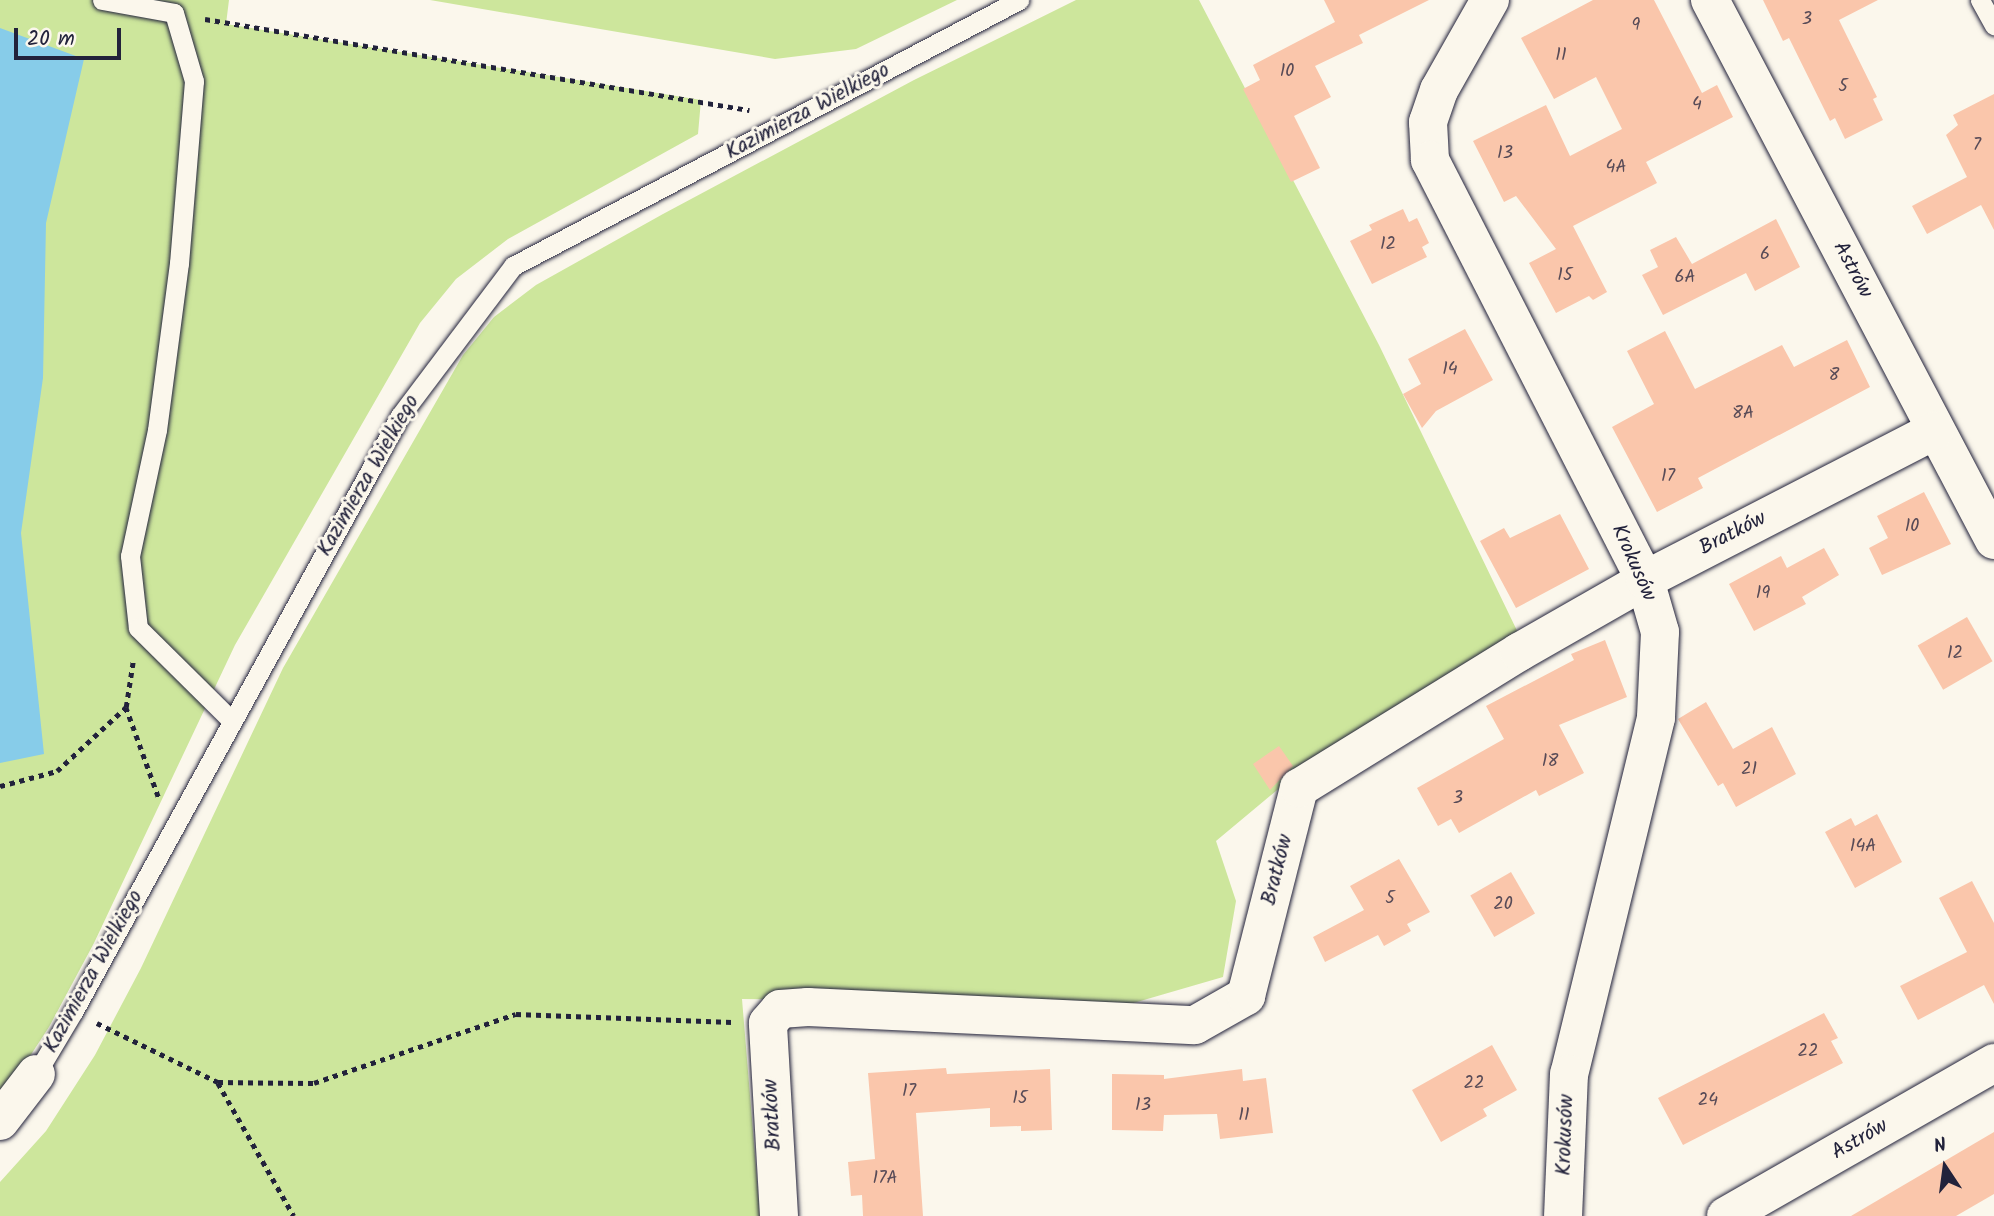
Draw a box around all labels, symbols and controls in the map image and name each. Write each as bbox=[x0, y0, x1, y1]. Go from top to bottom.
house number: 3 bbox=[1802, 9, 1812, 31]
scale bar bbox=[18, 14, 124, 58]
house number: 9 bbox=[1632, 15, 1640, 37]
text: 20 m bbox=[27, 23, 75, 56]
house number: 11 bbox=[1555, 45, 1567, 67]
street label: Kazimierza Wielkiego bbox=[722, 58, 894, 166]
house number: 10 bbox=[1280, 61, 1294, 83]
house number: 5 bbox=[1838, 76, 1848, 98]
house number: 4 bbox=[1692, 94, 1702, 116]
house number: 7 bbox=[1973, 135, 1981, 157]
house number: 13 bbox=[1497, 143, 1513, 165]
house number: 4A bbox=[1606, 157, 1626, 179]
house number: 12 bbox=[1380, 234, 1396, 256]
street label: Astrów bbox=[1827, 237, 1877, 303]
house number: 6 bbox=[1760, 244, 1770, 266]
house number: 15 bbox=[1557, 265, 1573, 287]
house number: 6A bbox=[1675, 267, 1695, 289]
house number: 14 bbox=[1442, 359, 1458, 381]
house number: 8 bbox=[1829, 365, 1839, 387]
street label: Kazimierza Wielkiego bbox=[313, 391, 425, 561]
house number: 8A bbox=[1732, 403, 1754, 425]
house number: 17 bbox=[1661, 466, 1675, 488]
street label: Bratków bbox=[1695, 506, 1771, 562]
house number: 10 bbox=[1905, 516, 1919, 538]
street label: Krokusów bbox=[1605, 521, 1661, 605]
house number: 19 bbox=[1756, 583, 1770, 605]
house number: 12 bbox=[1947, 643, 1963, 665]
house number: 18 bbox=[1542, 751, 1558, 773]
house number: 21 bbox=[1741, 759, 1757, 781]
house number: 3 bbox=[1453, 788, 1463, 810]
street label: Bratków bbox=[1257, 832, 1299, 908]
house number: 14A bbox=[1850, 836, 1876, 858]
street label: Kazimierza Wielkiego bbox=[39, 886, 149, 1058]
house number: 5 bbox=[1385, 888, 1395, 910]
house number: 20 bbox=[1493, 894, 1513, 916]
house number: 22 bbox=[1798, 1041, 1818, 1063]
house number: 22 bbox=[1464, 1073, 1484, 1095]
street label: Bratków bbox=[759, 1079, 787, 1151]
house number: 17 bbox=[902, 1081, 916, 1103]
house number: 15 bbox=[1012, 1088, 1028, 1110]
house number: 24 bbox=[1698, 1090, 1718, 1112]
street label: Krokusów bbox=[1552, 1094, 1580, 1176]
house number: 13 bbox=[1135, 1095, 1151, 1117]
house number: 11 bbox=[1238, 1105, 1250, 1127]
street label: Astrów bbox=[1828, 1114, 1892, 1166]
text: N bbox=[1931, 1131, 1949, 1163]
north arrow bbox=[1910, 1132, 1980, 1202]
house number: 17A bbox=[873, 1168, 897, 1190]

